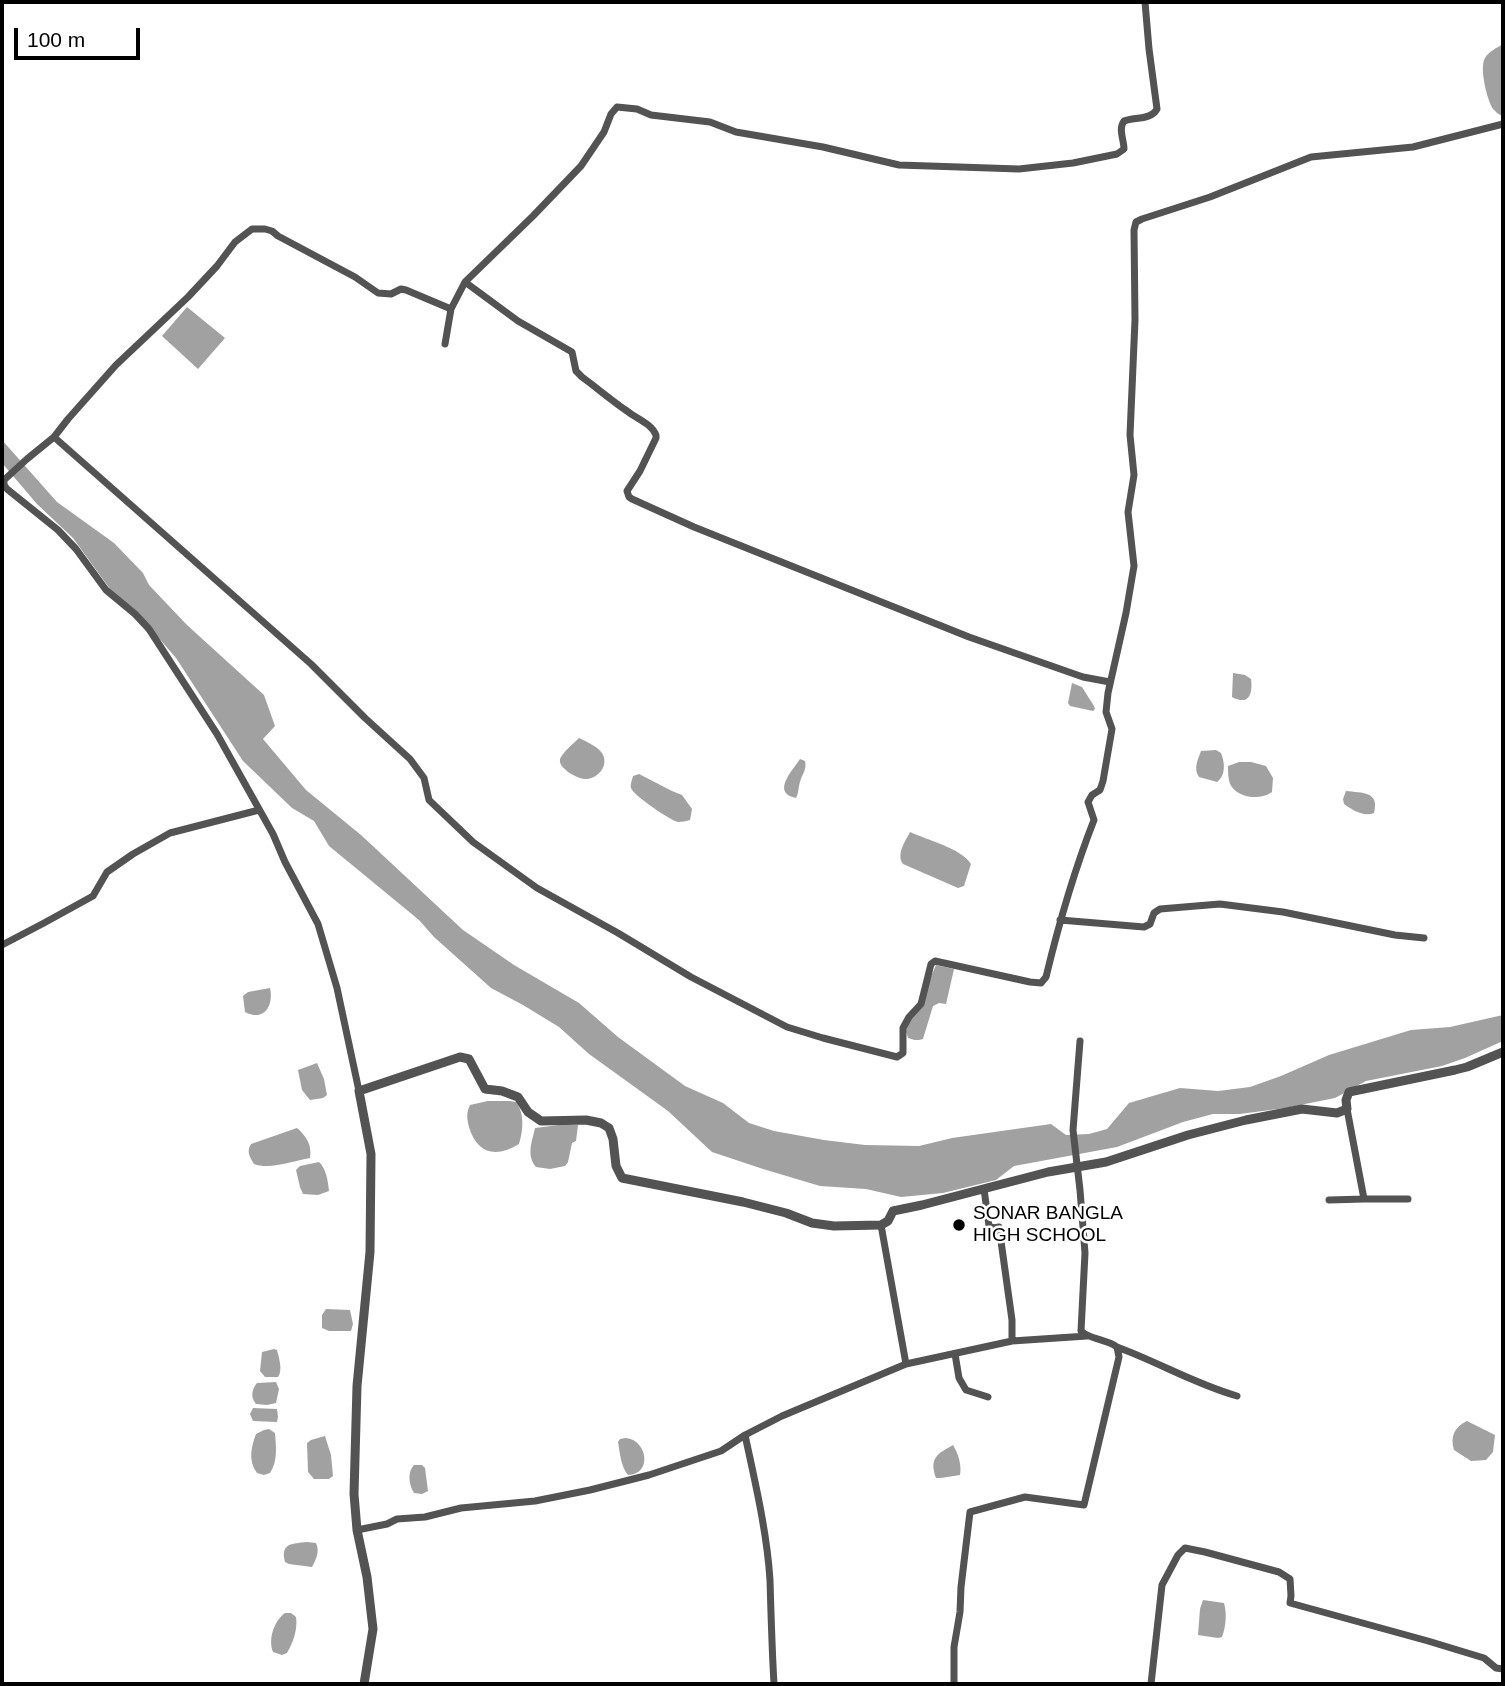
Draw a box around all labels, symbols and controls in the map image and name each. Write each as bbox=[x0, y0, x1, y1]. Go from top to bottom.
scale bar bbox=[18, 14, 144, 58]
text: 100 m bbox=[27, 28, 85, 51]
place label: SONAR BANGLA HIGH SCHOOL bbox=[973, 1203, 1123, 1247]
marker: SONAR BANGLA HIGH SCHOOL bbox=[951, 1217, 967, 1233]

